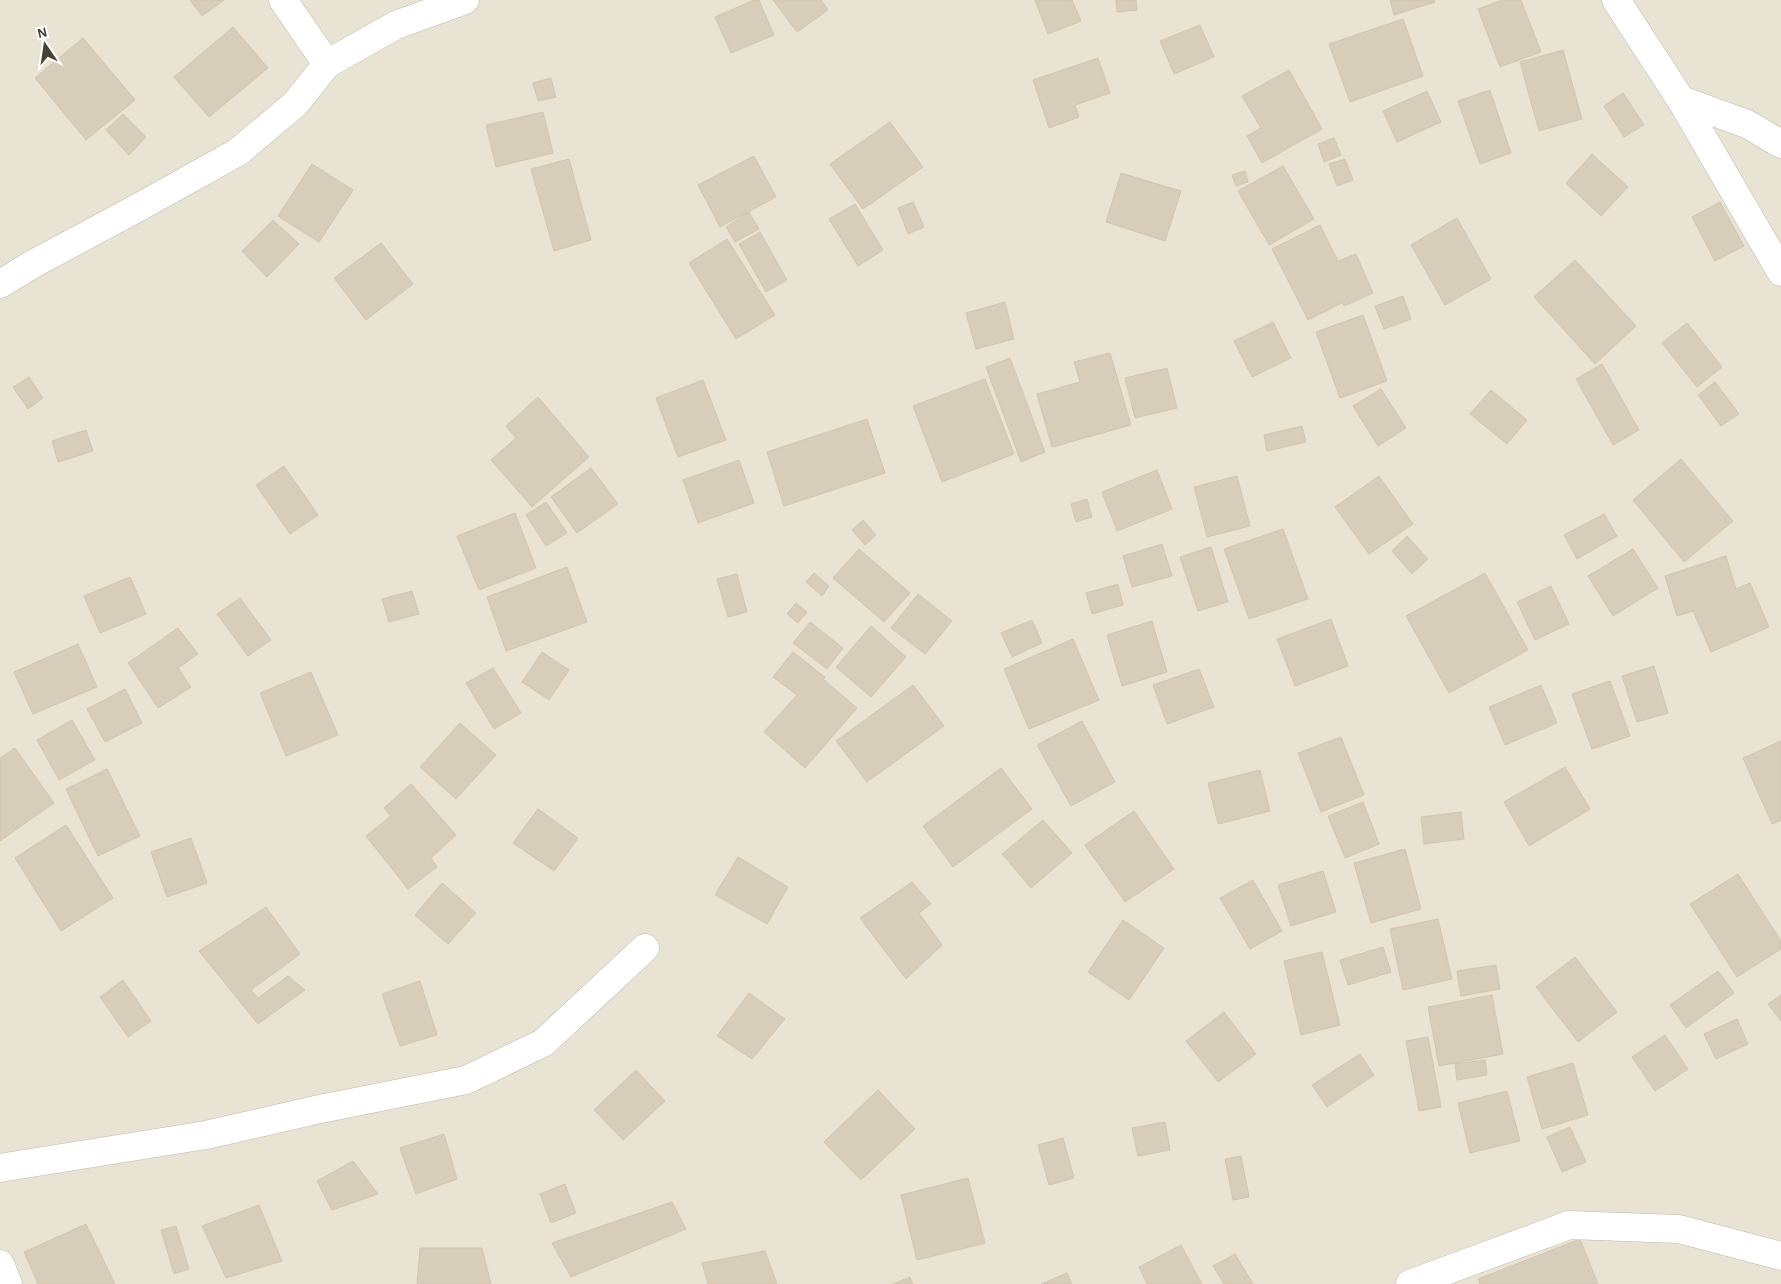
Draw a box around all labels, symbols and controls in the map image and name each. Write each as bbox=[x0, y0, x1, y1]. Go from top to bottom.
north arrow bbox=[20, 20, 70, 70]
text: N bbox=[36, 25, 49, 41]

